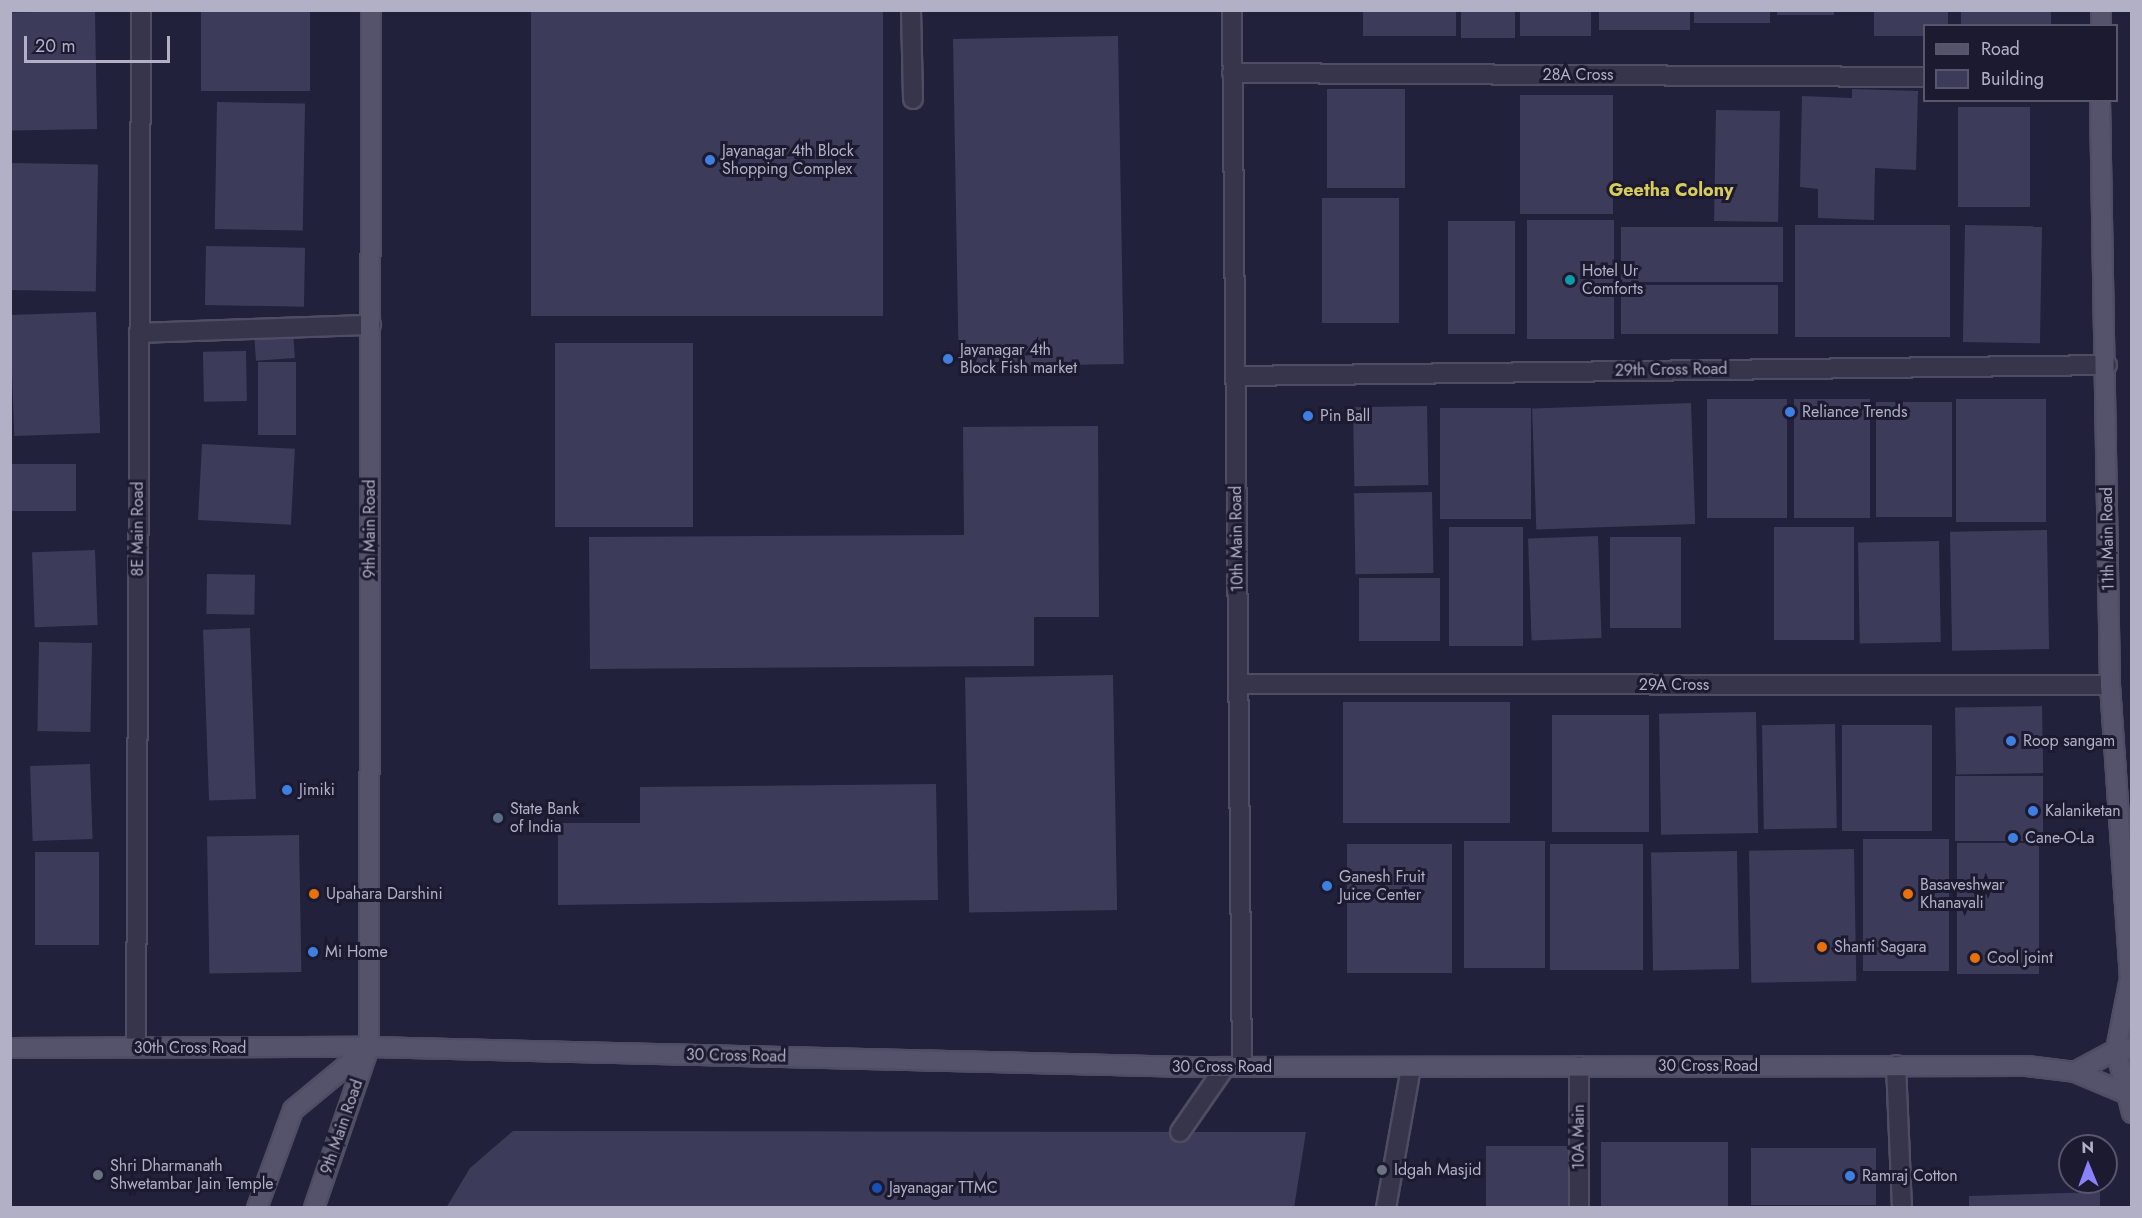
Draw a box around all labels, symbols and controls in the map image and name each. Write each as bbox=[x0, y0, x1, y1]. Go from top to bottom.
scale bar bbox=[27, 24, 172, 62]
legend bbox=[1923, 24, 2118, 102]
text: 20 m bbox=[35, 33, 75, 59]
text: Road bbox=[1981, 36, 2020, 62]
street label: 28A Cross bbox=[1543, 65, 1613, 85]
text: Building bbox=[1981, 66, 2044, 92]
place label: Jayanagar 4th Block Shopping Complex bbox=[722, 141, 854, 179]
marker: Jayanagar 4th Block Shopping Complex bbox=[703, 153, 717, 167]
district label: Geetha Colony bbox=[1609, 179, 1733, 201]
place label: Hotel Ur Comforts bbox=[1582, 261, 1643, 299]
marker: Hotel Ur Comforts bbox=[1563, 273, 1577, 287]
place label: Jayanagar 4th Block Fish market bbox=[960, 340, 1077, 378]
marker: Jayanagar 4th Block Fish market bbox=[941, 352, 955, 366]
street label: 29th Cross Road bbox=[1615, 359, 1727, 381]
place label: Reliance Trends bbox=[1802, 402, 1907, 422]
marker: Reliance Trends bbox=[1783, 405, 1797, 419]
place label: Pin Ball bbox=[1320, 406, 1370, 426]
marker: Pin Ball bbox=[1301, 409, 1315, 423]
street label: 9th Main Road bbox=[360, 480, 380, 578]
street label: 8E Main Road bbox=[128, 482, 148, 576]
street label: 10th Main Road bbox=[1226, 486, 1248, 592]
street label: 11th Main Road bbox=[2097, 487, 2119, 591]
street label: 29A Cross bbox=[1639, 675, 1709, 695]
place label: Roop sangam bbox=[2023, 731, 2115, 751]
marker: Roop sangam bbox=[2004, 734, 2018, 748]
place label: Jimiki bbox=[299, 780, 335, 800]
marker: Jimiki bbox=[280, 783, 294, 797]
place label: State Bank of India bbox=[510, 799, 579, 837]
place label: Kalaniketan bbox=[2045, 801, 2121, 821]
marker: Kalaniketan bbox=[2026, 804, 2040, 818]
marker: State Bank of India bbox=[491, 811, 505, 825]
place label: Cane-O-La bbox=[2025, 828, 2095, 848]
marker: Cane-O-La bbox=[2006, 831, 2020, 845]
place label: Ganesh Fruit Juice Center bbox=[1339, 867, 1425, 905]
place label: Basaveshwar Khanavali bbox=[1920, 875, 2005, 913]
marker: Ganesh Fruit Juice Center bbox=[1320, 879, 1334, 893]
place label: Upahara Darshini bbox=[326, 884, 443, 904]
marker: Upahara Darshini bbox=[307, 887, 321, 901]
marker: Basaveshwar Khanavali bbox=[1901, 887, 1915, 901]
place label: Shanti Sagara bbox=[1834, 937, 1927, 957]
marker: Shanti Sagara bbox=[1815, 940, 1829, 954]
place label: Mi Home bbox=[325, 942, 388, 962]
marker: Mi Home bbox=[306, 945, 320, 959]
place label: Cool joint bbox=[1987, 948, 2053, 968]
marker: Cool joint bbox=[1968, 951, 1982, 965]
street label: 30th Cross Road bbox=[134, 1038, 246, 1058]
street label: 30 Cross Road bbox=[686, 1046, 786, 1066]
street label: 30 Cross Road bbox=[1658, 1056, 1758, 1076]
street label: 30 Cross Road bbox=[1172, 1057, 1272, 1077]
street label: 9th Main Road bbox=[317, 1077, 367, 1177]
street label: 10A Main bbox=[1569, 1104, 1589, 1170]
north arrow bbox=[2058, 1134, 2118, 1194]
text: N bbox=[2081, 1136, 2094, 1159]
place label: Shri Dharmanath Shwetambar Jain Temple bbox=[110, 1156, 274, 1194]
place label: Idgah Masjid bbox=[1394, 1160, 1481, 1180]
marker: Idgah Masjid bbox=[1375, 1163, 1389, 1177]
place label: Ramraj Cotton bbox=[1862, 1166, 1958, 1186]
marker: Shri Dharmanath Shwetambar Jain Temple bbox=[91, 1168, 105, 1182]
marker: Ramraj Cotton bbox=[1843, 1169, 1857, 1183]
place label: Jayanagar TTMC bbox=[889, 1178, 998, 1198]
marker: Jayanagar TTMC bbox=[870, 1181, 884, 1195]

